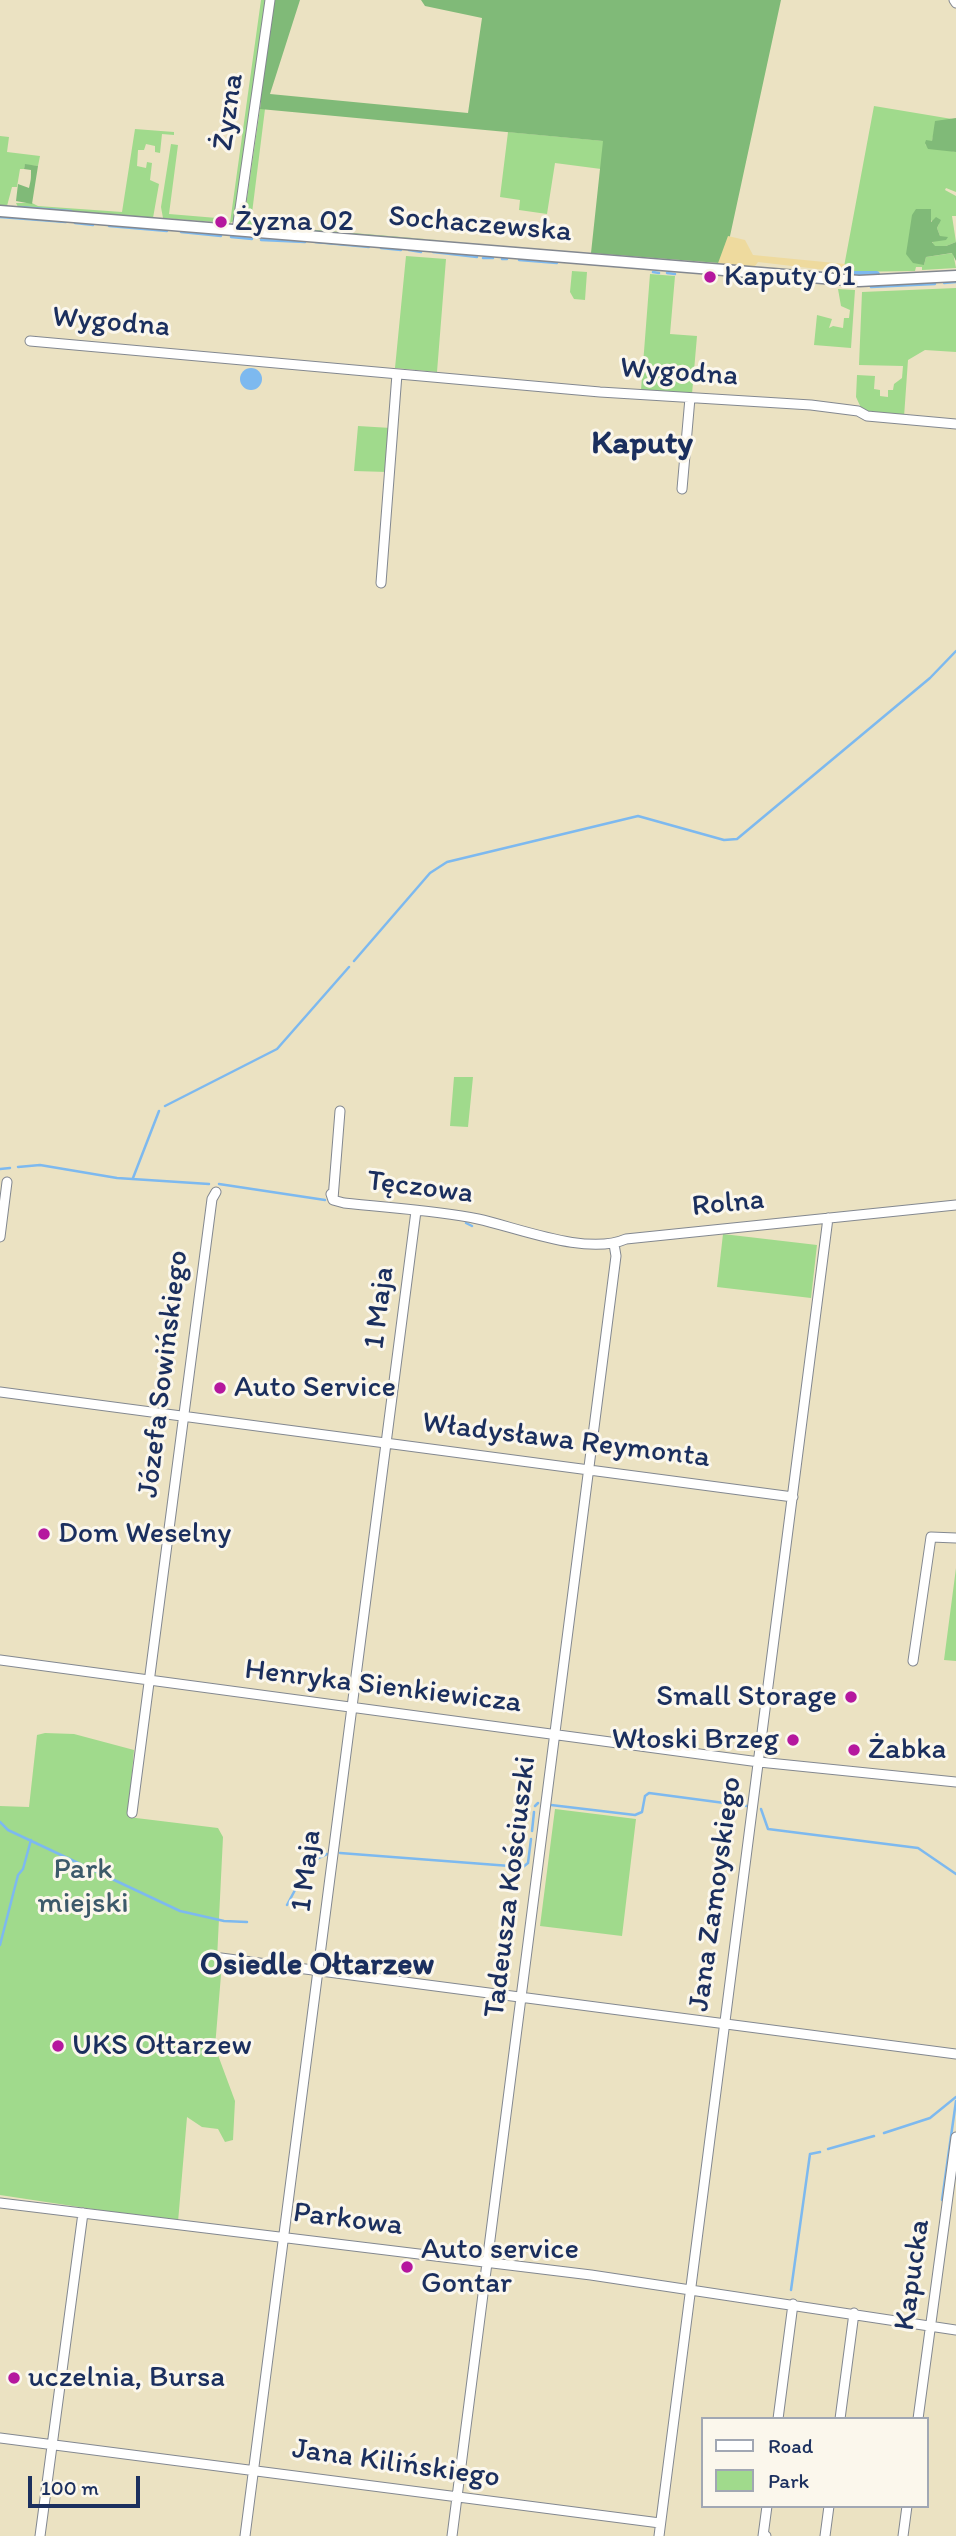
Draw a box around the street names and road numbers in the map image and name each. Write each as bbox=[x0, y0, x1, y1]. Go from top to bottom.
street label: Żyzna bbox=[206, 71, 252, 153]
street label: Sochaczewska bbox=[387, 199, 573, 251]
street label: Wygodna bbox=[51, 300, 171, 346]
street label: Wygodna bbox=[619, 351, 739, 395]
street label: Tęczowa bbox=[365, 1164, 475, 1212]
street label: Rolna bbox=[690, 1182, 766, 1226]
street label: Józefa Sowińskiego bbox=[131, 1248, 197, 1500]
street label: 1 Maja bbox=[357, 1265, 403, 1351]
street label: Władysława Reymonta bbox=[420, 1405, 712, 1477]
street label: Henryka Sienkiewicza bbox=[242, 1652, 524, 1722]
street label: Tadeusza Kościuszki bbox=[477, 1754, 545, 2020]
street label: Jana Zamoyskiego bbox=[682, 1774, 750, 2014]
street label: 1 Maja bbox=[284, 1828, 330, 1914]
street label: Parkowa bbox=[291, 2195, 405, 2245]
street label: Kapucka bbox=[887, 2217, 939, 2333]
street label: Jana Kilińskiego bbox=[290, 2432, 502, 2496]

